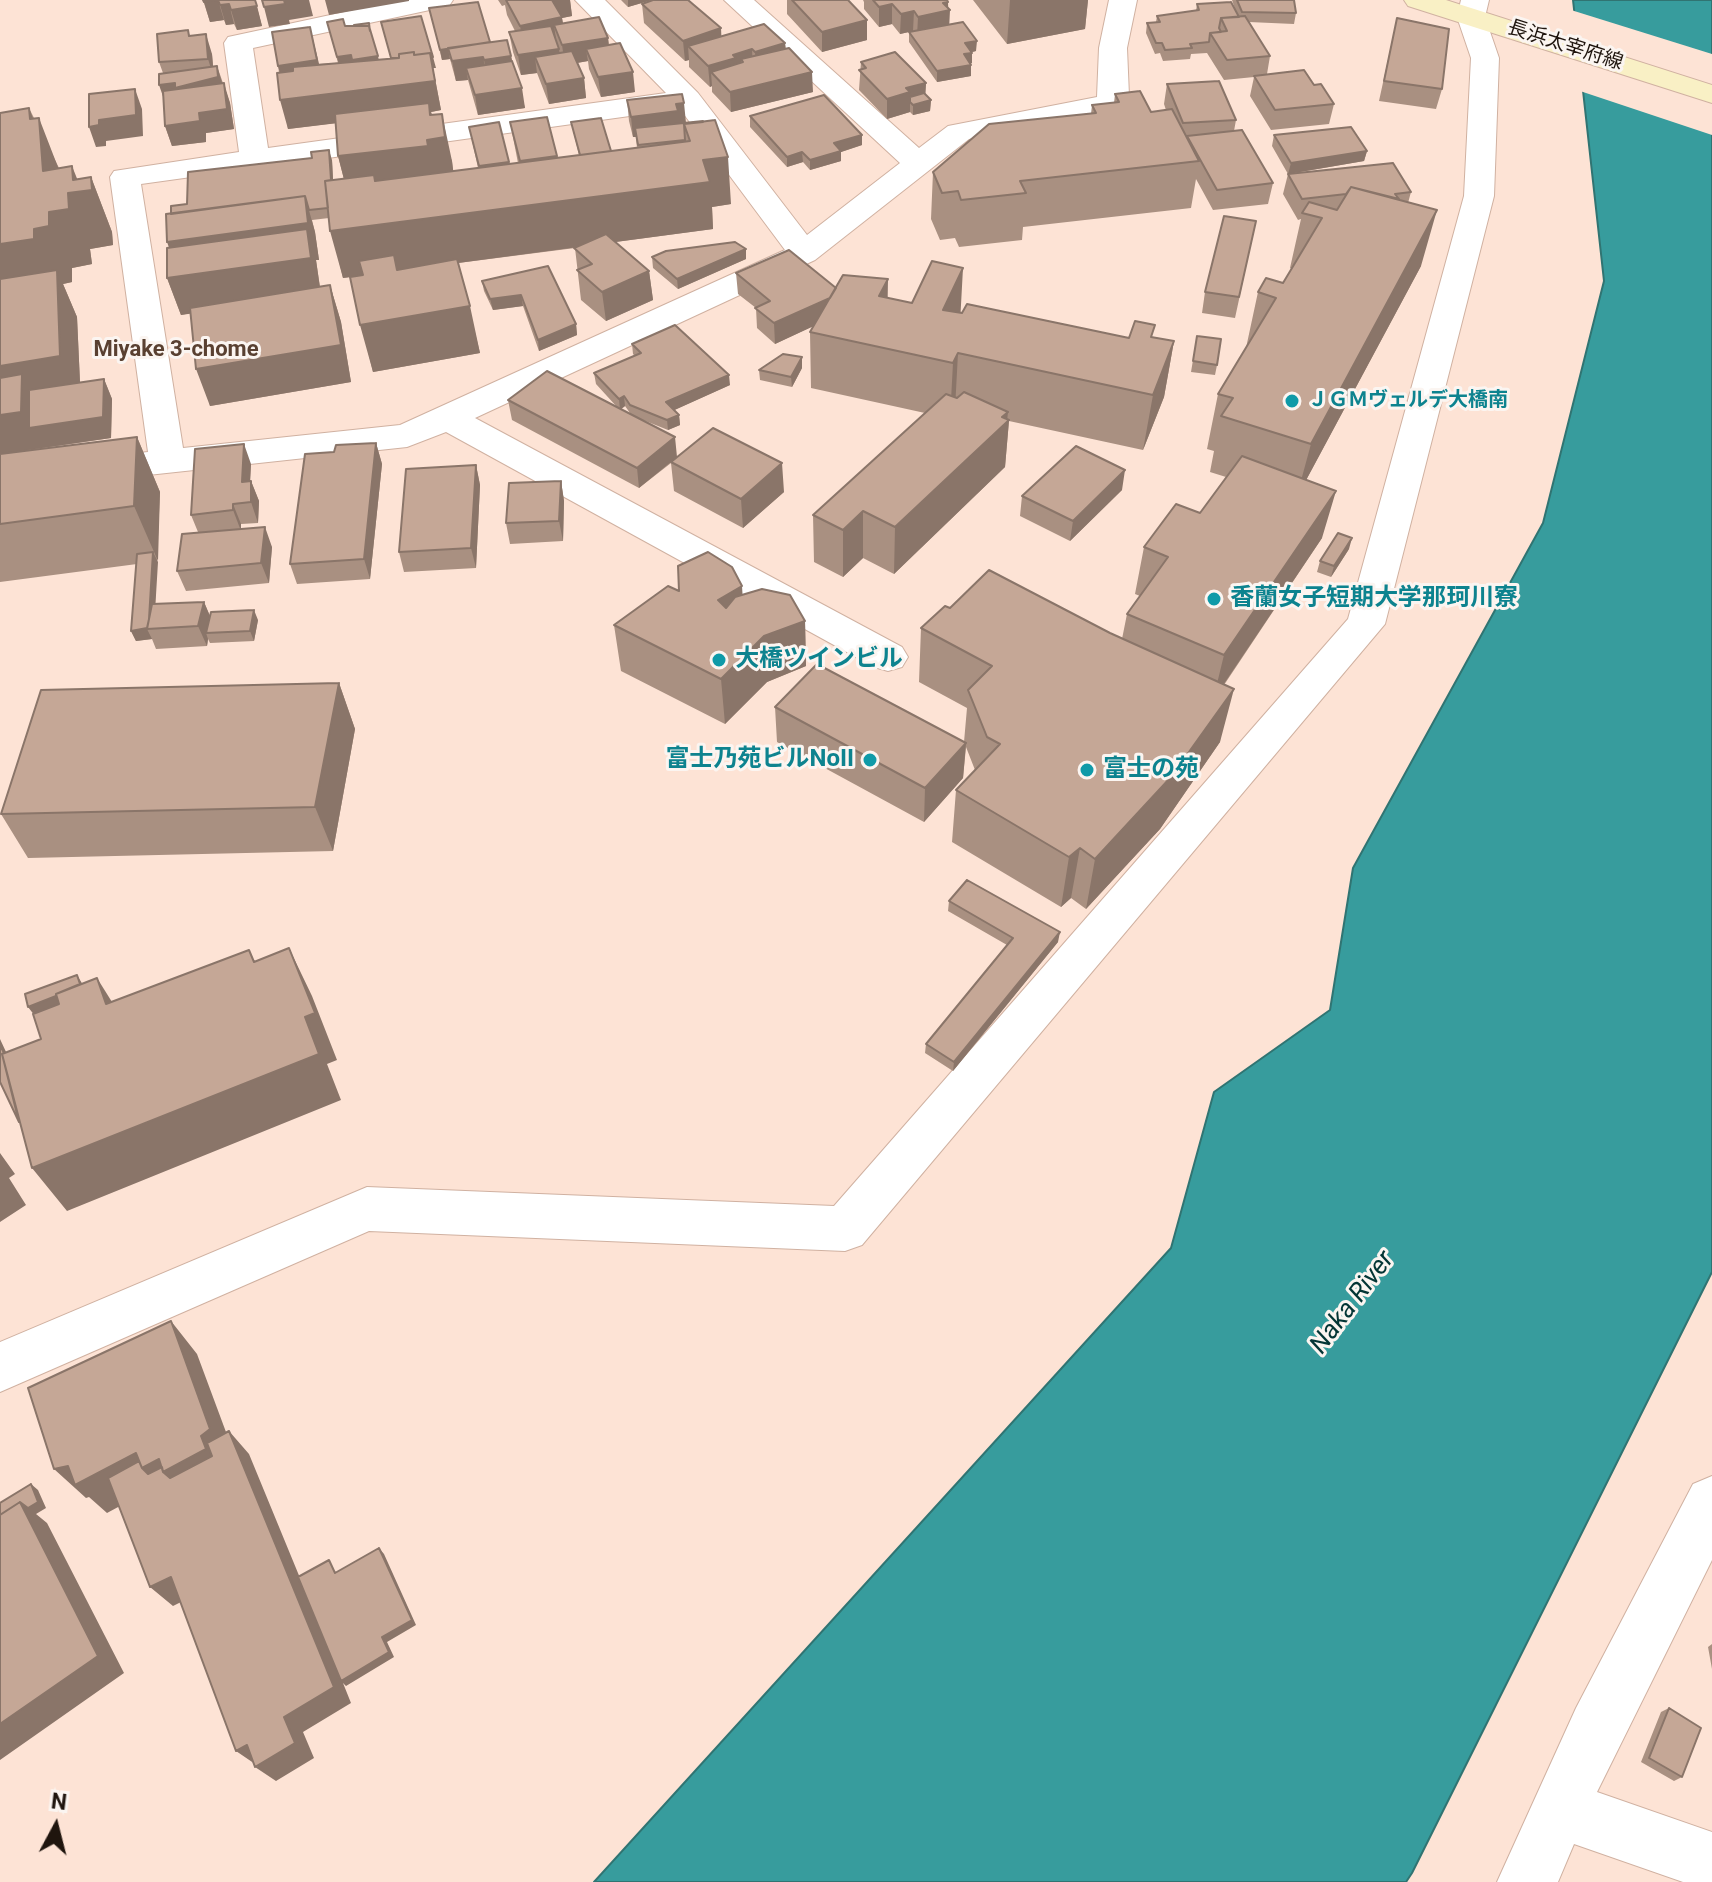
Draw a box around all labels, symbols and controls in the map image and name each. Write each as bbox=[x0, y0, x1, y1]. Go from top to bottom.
street label: 長浜太宰府線 bbox=[1504, 16, 1626, 76]
district label: Miyake 3-chome bbox=[93, 337, 259, 363]
place label: ＪＧＭヴェルデ大橋南 bbox=[1308, 389, 1508, 413]
marker: ＪＧＭヴェルデ大橋南 bbox=[1283, 392, 1301, 410]
place label: 香蘭女子短期大学那珂川寮 bbox=[1230, 585, 1518, 613]
marker: 香蘭女子短期大学那珂川寮 bbox=[1205, 590, 1223, 608]
place label: 大橋ツインビル bbox=[735, 646, 903, 674]
marker: 大橋ツインビル bbox=[710, 651, 728, 669]
place label: 富士乃苑ビルNoII bbox=[665, 746, 854, 774]
marker: 富士乃苑ビルNoII bbox=[861, 751, 879, 769]
place label: 富士の苑 bbox=[1103, 756, 1199, 784]
marker: 富士の苑 bbox=[1078, 761, 1096, 779]
water label: Naka River bbox=[1304, 1246, 1402, 1360]
north arrow bbox=[16, 1786, 96, 1866]
text: N bbox=[50, 1788, 68, 1815]

